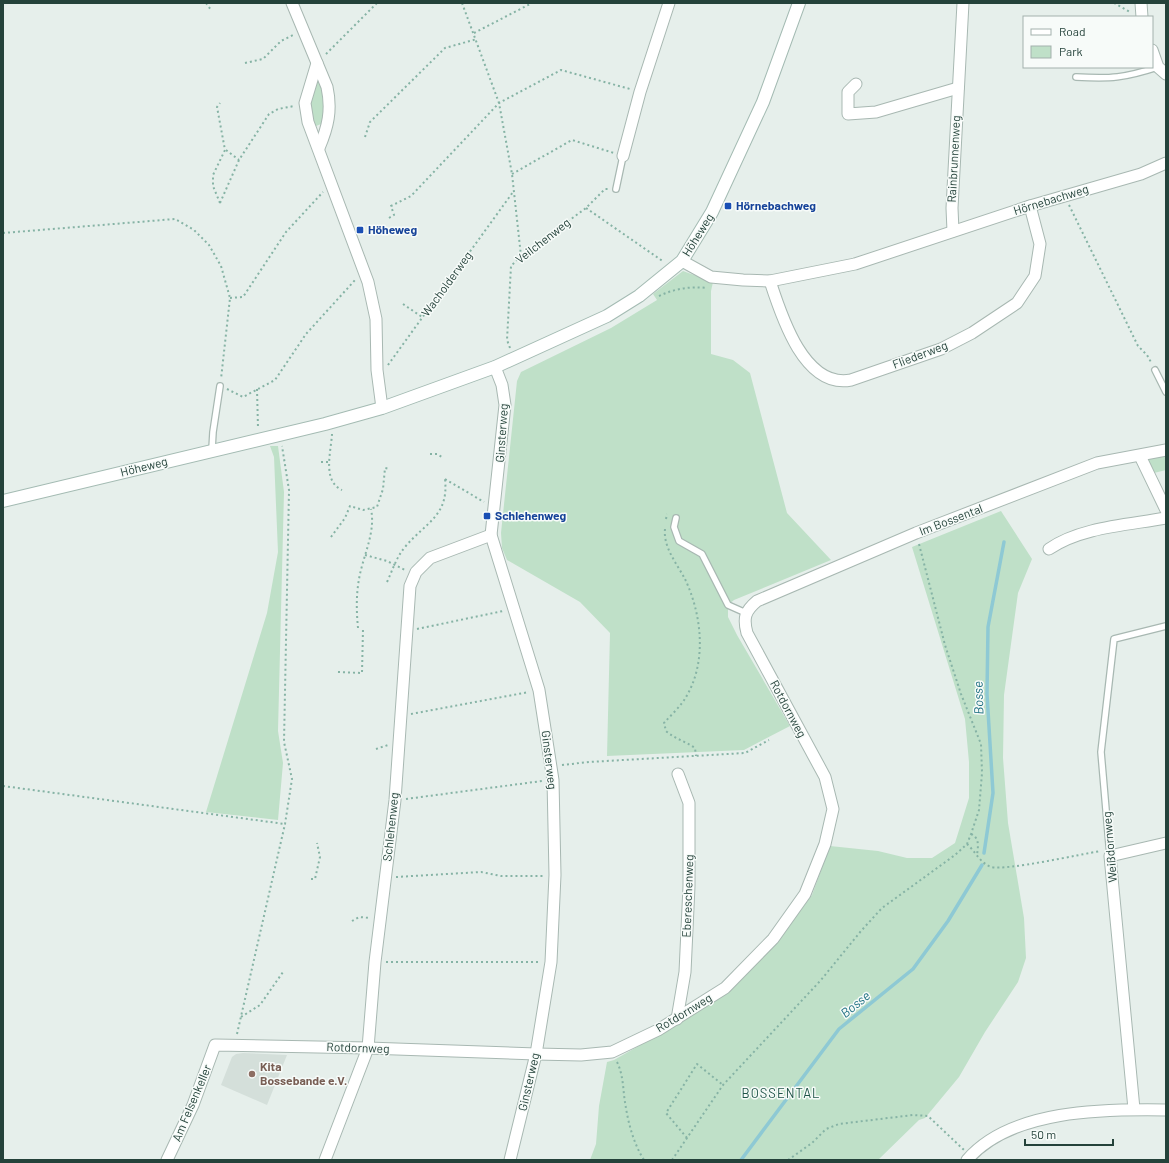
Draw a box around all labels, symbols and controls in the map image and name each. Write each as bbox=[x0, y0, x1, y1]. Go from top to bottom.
legend bbox=[1023, 16, 1153, 68]
text: Road bbox=[1059, 24, 1086, 38]
text: Park bbox=[1059, 44, 1083, 58]
street label: Rainbrunnenweg bbox=[944, 115, 962, 203]
street label: Hörnebachweg bbox=[1011, 181, 1090, 217]
place label: Hörnebachweg bbox=[736, 198, 816, 212]
marker: Hörnebachweg bbox=[723, 201, 733, 211]
street label: Höheweg bbox=[678, 210, 716, 259]
street label: Veilchenweg bbox=[512, 215, 572, 266]
place label: Höheweg bbox=[368, 222, 417, 236]
marker: Höheweg bbox=[355, 225, 365, 235]
street label: Wacholderweg bbox=[418, 248, 474, 319]
street label: Fliederweg bbox=[890, 337, 949, 371]
street label: Ginsterweg bbox=[492, 403, 510, 463]
street label: Höheweg bbox=[119, 453, 169, 479]
street label: Im Bossental bbox=[917, 501, 984, 538]
place label: Schlehenweg bbox=[495, 508, 567, 522]
marker: Schlehenweg bbox=[482, 511, 492, 521]
street label: Rotdornweg bbox=[768, 677, 810, 740]
water label: Bosse bbox=[969, 681, 987, 715]
street label: Ginsterweg bbox=[539, 730, 561, 790]
street label: Schlehenweg bbox=[379, 792, 401, 862]
street label: Weißdornweg bbox=[1099, 811, 1119, 883]
street label: Ebereschenweg bbox=[679, 854, 695, 938]
water label: Bosse bbox=[837, 987, 873, 1021]
street label: Rotdornweg bbox=[653, 990, 714, 1034]
street label: Rotdornweg bbox=[326, 1039, 390, 1055]
street label: Ginsterweg bbox=[515, 1051, 542, 1112]
place label: Kita Bossebande e.V. bbox=[260, 1059, 347, 1087]
street label: Am Felsenkeller bbox=[169, 1061, 214, 1143]
marker: Kita Bossebande e.V. bbox=[247, 1069, 257, 1079]
district label: BOSSENTAL bbox=[742, 1085, 821, 1101]
scale bar bbox=[1025, 1121, 1113, 1147]
text: 50 m bbox=[1031, 1127, 1056, 1141]

